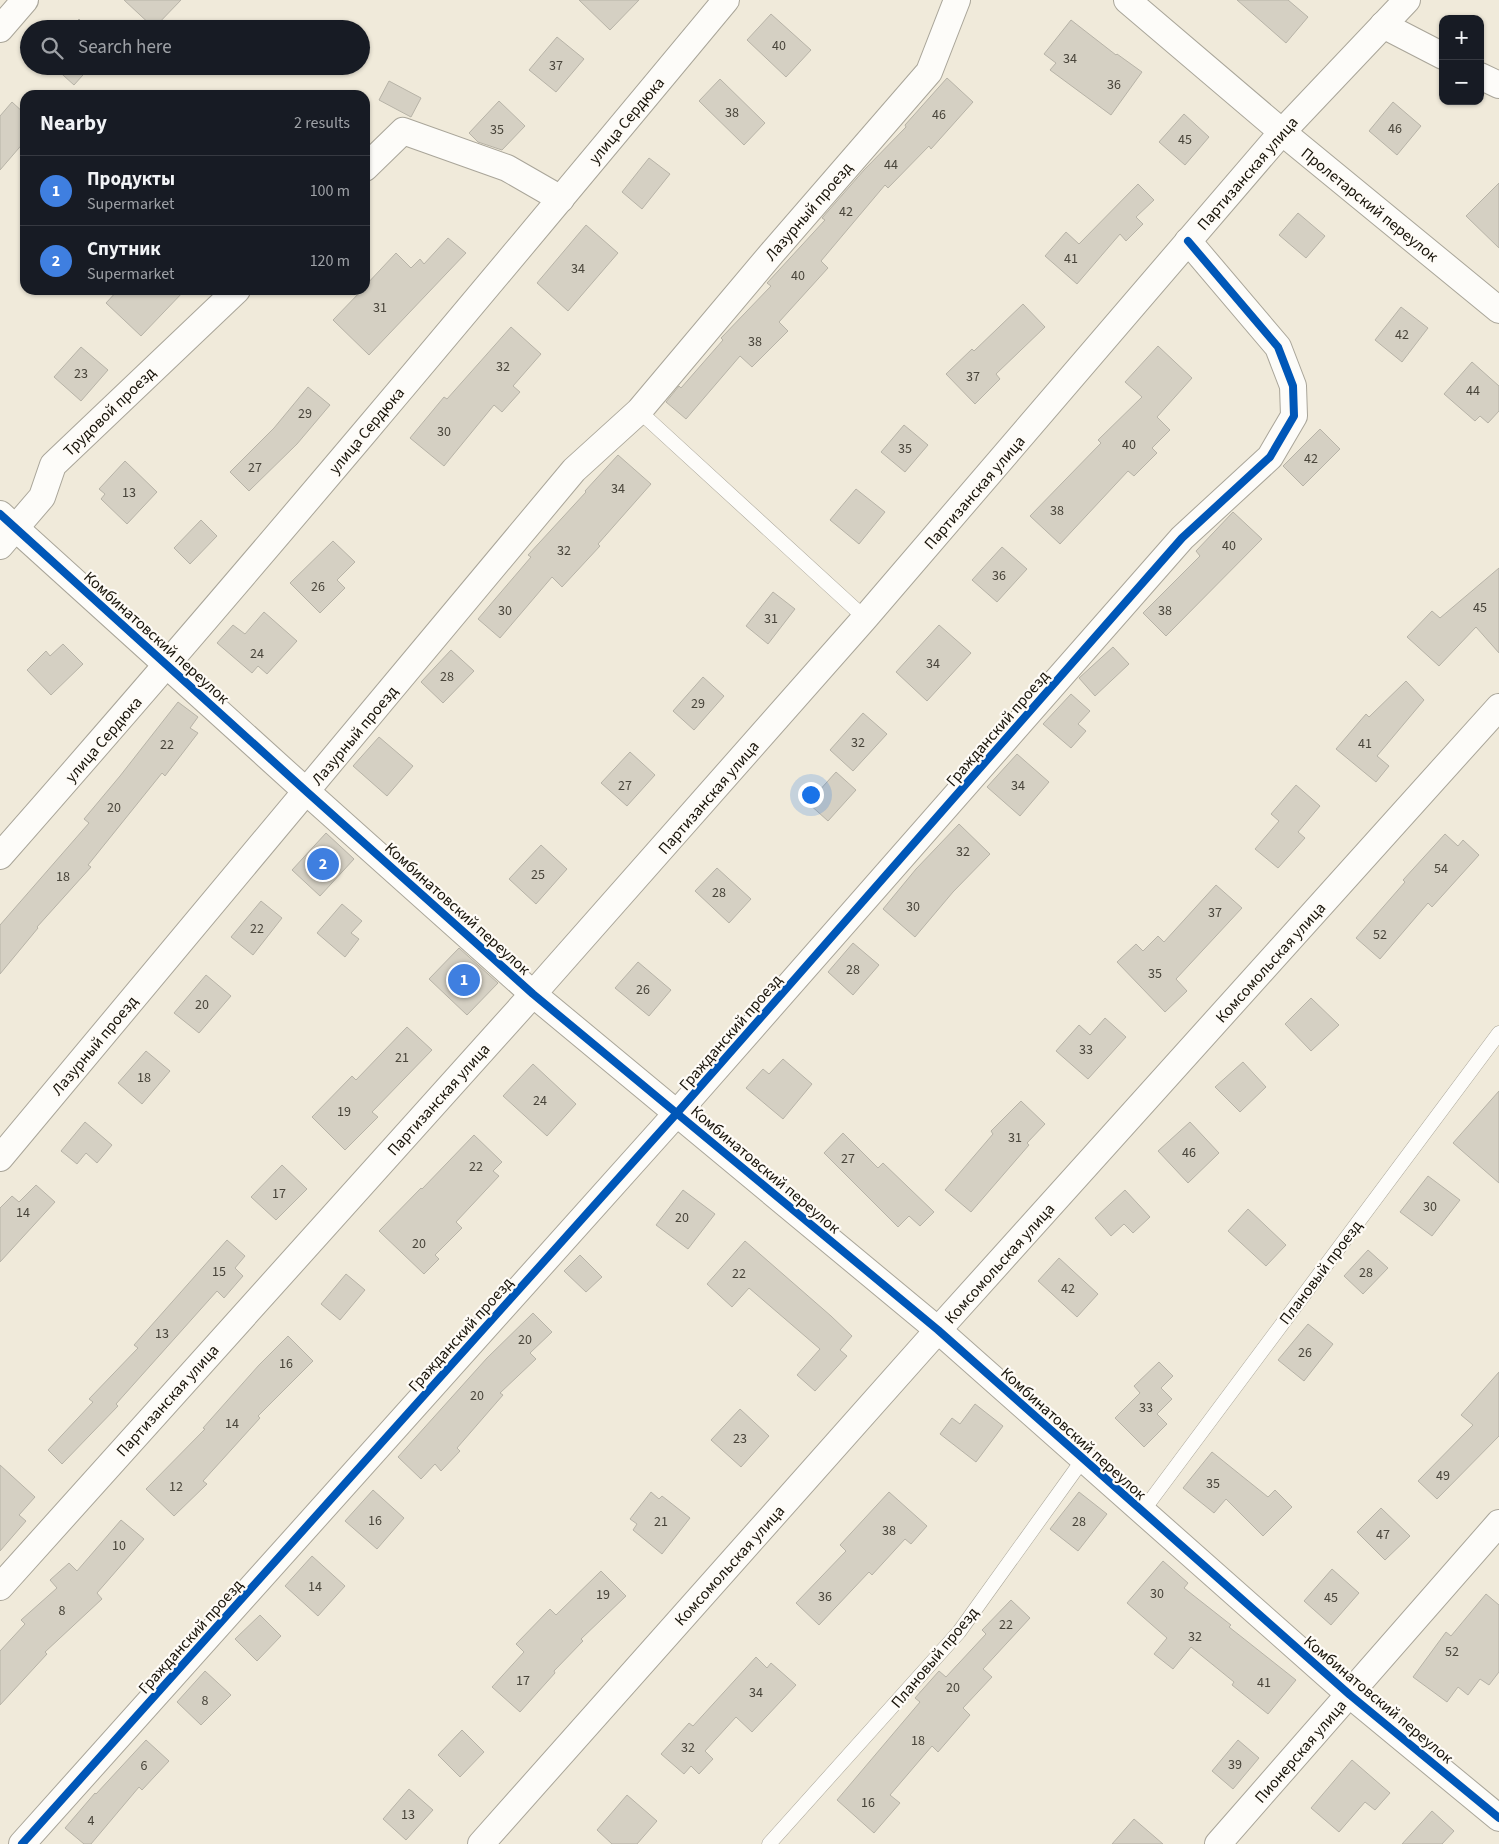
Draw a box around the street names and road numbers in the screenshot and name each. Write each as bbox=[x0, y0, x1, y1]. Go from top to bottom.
street label: улица Сердюка bbox=[584, 72, 670, 169]
street label: Партизанская улица bbox=[1192, 112, 1303, 235]
street label: Пролетарский переулок bbox=[1296, 143, 1443, 267]
street label: Лазурный проезд bbox=[760, 157, 858, 266]
street label: Трудовой проезд bbox=[59, 362, 161, 461]
street label: улица Сердюка bbox=[324, 382, 410, 479]
street label: Партизанская улица bbox=[919, 431, 1030, 554]
street label: Комбинатовский переулок bbox=[79, 566, 234, 709]
street label: Гражданский проезд bbox=[941, 666, 1055, 791]
street label: Лазурный проезд bbox=[307, 681, 403, 790]
street label: улица Сердюка bbox=[60, 692, 147, 787]
street label: Партизанская улица bbox=[653, 736, 764, 859]
street label: Комбинатовский переулок bbox=[380, 837, 535, 980]
street label: Комсомольская улица bbox=[1211, 898, 1331, 1028]
street label: Гражданский проезд bbox=[674, 970, 788, 1095]
street label: Лазурный проезд bbox=[47, 991, 143, 1100]
street label: Партизанская улица bbox=[382, 1039, 495, 1161]
street label: Комбинатовский переулок bbox=[686, 1101, 845, 1239]
street label: Комсомольская улица bbox=[940, 1199, 1060, 1329]
street label: Плановый проезд bbox=[1274, 1215, 1368, 1329]
street label: Гражданский проезд bbox=[403, 1272, 519, 1397]
street label: Партизанская улица bbox=[111, 1340, 224, 1462]
street label: Комбинатовский переулок bbox=[996, 1362, 1151, 1505]
street label: Комсомольская улица bbox=[670, 1501, 790, 1631]
street label: Гражданский проезд bbox=[133, 1574, 249, 1699]
street label: Плановый проезд bbox=[886, 1602, 984, 1713]
street label: Комбинатовский переулок bbox=[1299, 1631, 1458, 1769]
street label: Пионерская улица bbox=[1250, 1695, 1352, 1808]

